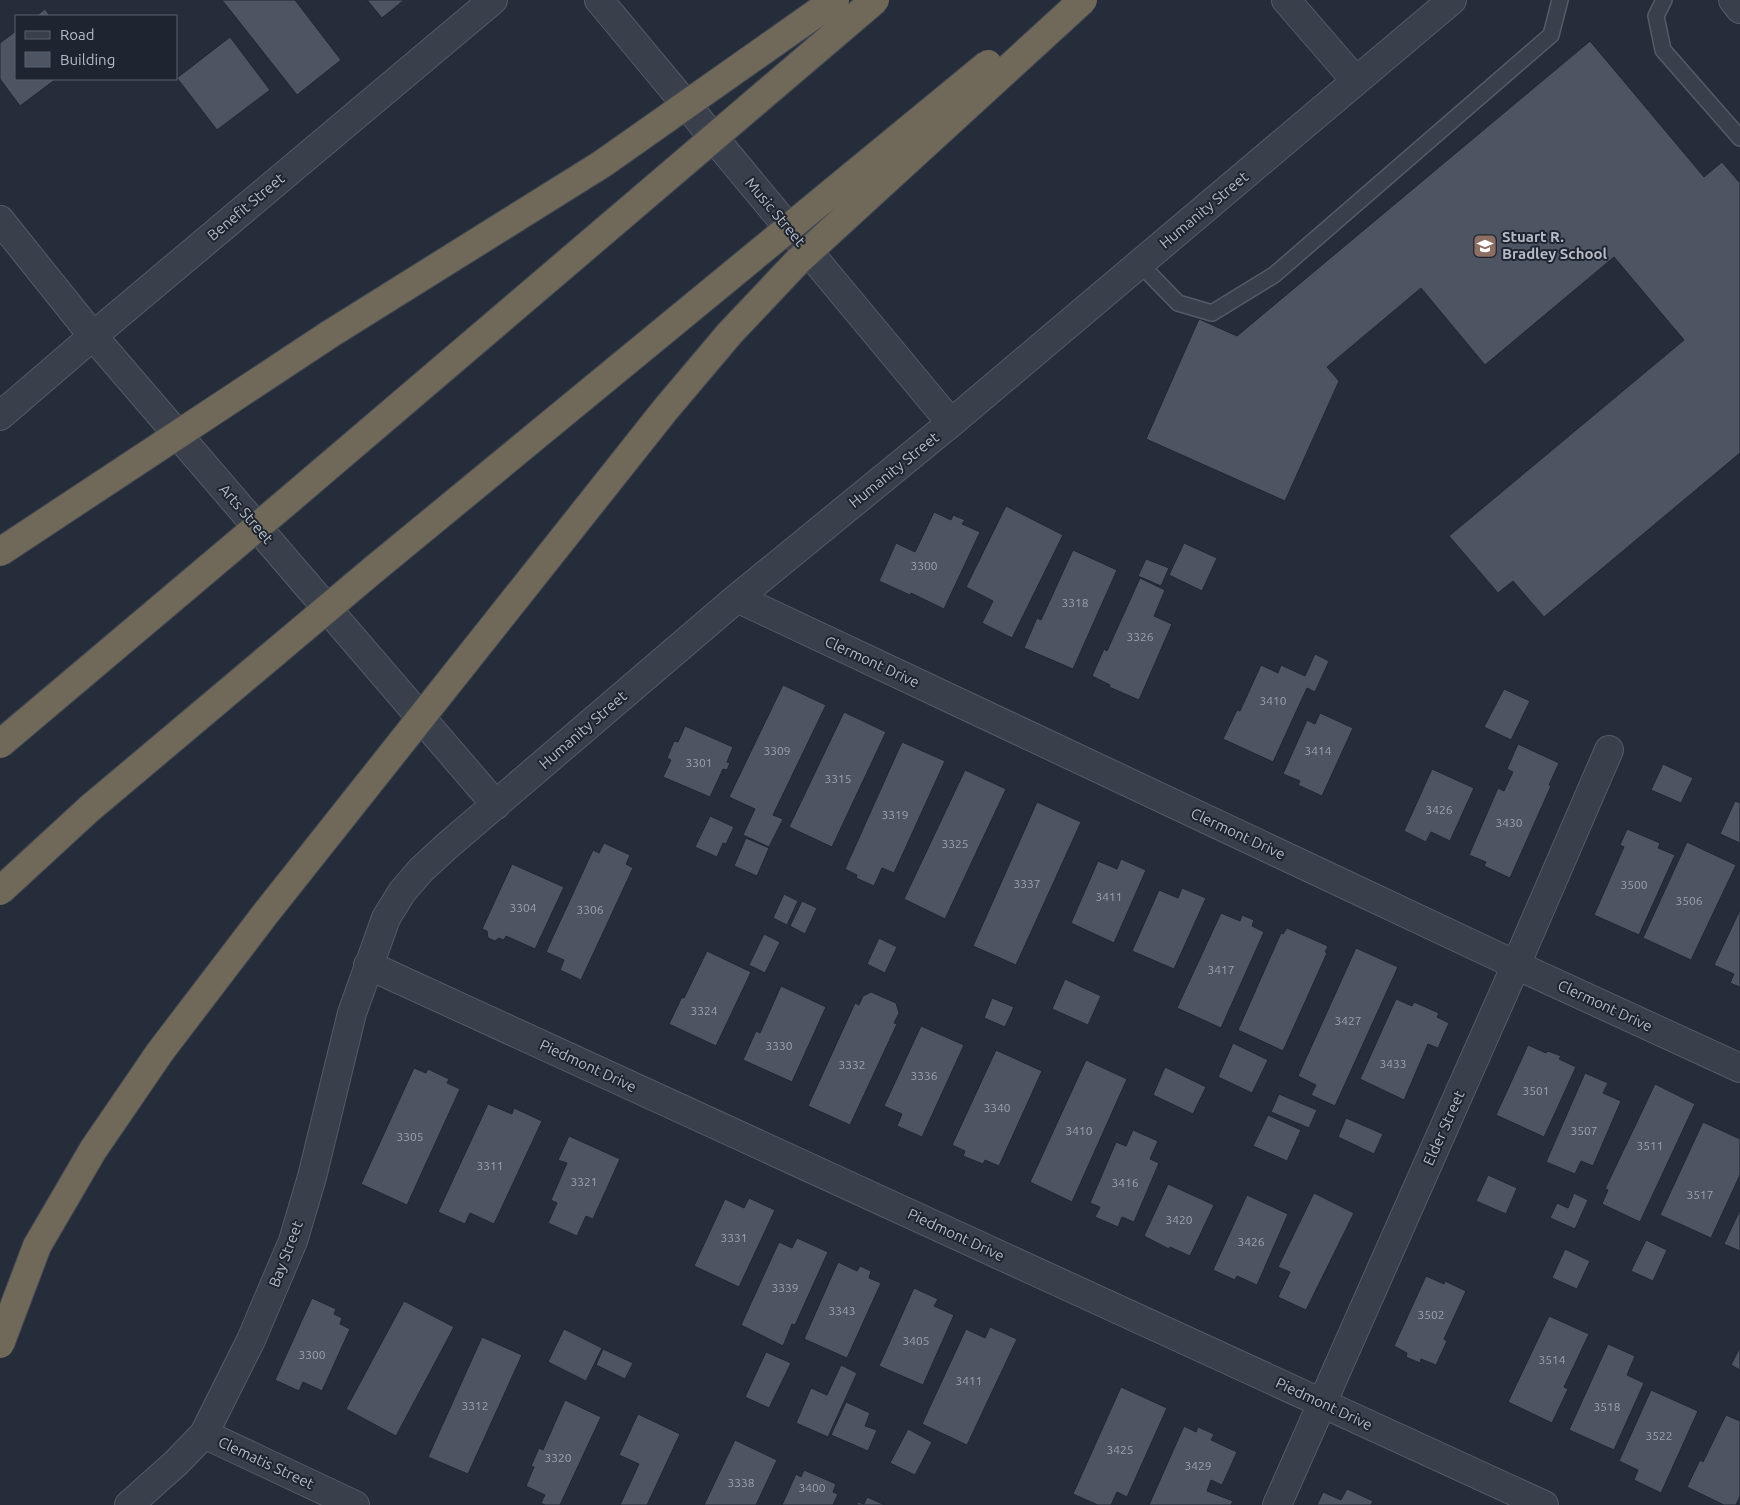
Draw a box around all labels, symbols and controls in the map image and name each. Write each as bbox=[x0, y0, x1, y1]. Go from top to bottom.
legend bbox=[15, 15, 178, 80]
text: Road bbox=[60, 26, 95, 43]
text: Building bbox=[60, 51, 115, 68]
street label: Humanity Street bbox=[1156, 168, 1251, 252]
street label: Benefit Street bbox=[204, 169, 288, 244]
street label: Music Street bbox=[742, 174, 809, 249]
place label: Stuart R. Bradley School bbox=[1502, 228, 1608, 262]
school or university icon: Stuart R. Bradley School bbox=[1472, 233, 1498, 259]
street label: Humanity Street bbox=[845, 428, 942, 511]
street label: Arts Street bbox=[216, 480, 277, 547]
house number: 3300 bbox=[910, 559, 938, 572]
house number: 3318 bbox=[1061, 596, 1089, 609]
house number: 3326 bbox=[1126, 630, 1154, 643]
street label: Clermont Drive bbox=[822, 632, 922, 691]
street label: Humanity Street bbox=[535, 687, 630, 772]
house number: 3410 bbox=[1259, 694, 1287, 707]
house number: 3309 bbox=[763, 744, 791, 757]
house number: 3414 bbox=[1304, 744, 1332, 757]
house number: 3301 bbox=[685, 756, 713, 769]
house number: 3315 bbox=[824, 772, 852, 785]
house number: 3426 bbox=[1425, 803, 1453, 816]
street label: Clermont Drive bbox=[1188, 804, 1288, 863]
house number: 3319 bbox=[881, 808, 909, 821]
house number: 3430 bbox=[1495, 816, 1523, 829]
house number: 3325 bbox=[941, 837, 969, 850]
house number: 3337 bbox=[1013, 877, 1041, 890]
house number: 3500 bbox=[1620, 878, 1648, 891]
house number: 3411 bbox=[1095, 890, 1123, 903]
house number: 3506 bbox=[1675, 894, 1703, 907]
house number: 3304 bbox=[509, 901, 537, 914]
house number: 3306 bbox=[576, 903, 604, 916]
house number: 3417 bbox=[1207, 963, 1235, 976]
street label: Clermont Drive bbox=[1555, 976, 1655, 1035]
house number: 3324 bbox=[690, 1004, 718, 1017]
house number: 3427 bbox=[1334, 1014, 1362, 1027]
street label: Piedmont Drive bbox=[537, 1036, 639, 1095]
house number: 3330 bbox=[765, 1039, 793, 1052]
house number: 3433 bbox=[1379, 1057, 1407, 1070]
house number: 3332 bbox=[838, 1058, 866, 1071]
house number: 3336 bbox=[910, 1069, 938, 1082]
house number: 3501 bbox=[1522, 1084, 1550, 1097]
street label: Elder Street bbox=[1419, 1088, 1468, 1168]
house number: 3340 bbox=[983, 1101, 1011, 1114]
house number: 3410 bbox=[1065, 1124, 1093, 1137]
house number: 3507 bbox=[1570, 1124, 1598, 1137]
house number: 3305 bbox=[396, 1130, 424, 1143]
house number: 3511 bbox=[1636, 1139, 1664, 1152]
house number: 3311 bbox=[476, 1159, 504, 1172]
house number: 3321 bbox=[570, 1175, 598, 1188]
house number: 3416 bbox=[1111, 1176, 1139, 1189]
house number: 3517 bbox=[1686, 1188, 1714, 1201]
street label: Piedmont Drive bbox=[905, 1205, 1007, 1264]
house number: 3420 bbox=[1165, 1213, 1193, 1226]
street label: Bay Street bbox=[265, 1218, 306, 1289]
house number: 3331 bbox=[720, 1231, 748, 1244]
house number: 3426 bbox=[1237, 1235, 1265, 1248]
house number: 3339 bbox=[771, 1281, 799, 1294]
house number: 3343 bbox=[828, 1304, 856, 1317]
house number: 3502 bbox=[1417, 1308, 1445, 1321]
house number: 3405 bbox=[902, 1334, 930, 1347]
house number: 3300 bbox=[298, 1348, 326, 1361]
house number: 3514 bbox=[1538, 1353, 1566, 1366]
house number: 3411 bbox=[955, 1374, 983, 1387]
street label: Piedmont Drive bbox=[1273, 1374, 1375, 1433]
house number: 3312 bbox=[461, 1399, 489, 1412]
house number: 3518 bbox=[1593, 1400, 1621, 1413]
house number: 3522 bbox=[1645, 1429, 1673, 1442]
street label: Clematis Street bbox=[216, 1433, 317, 1492]
house number: 3425 bbox=[1106, 1443, 1134, 1456]
house number: 3320 bbox=[544, 1451, 572, 1464]
house number: 3429 bbox=[1184, 1459, 1212, 1472]
house number: 3338 bbox=[727, 1476, 755, 1489]
house number: 3400 bbox=[798, 1481, 826, 1494]

